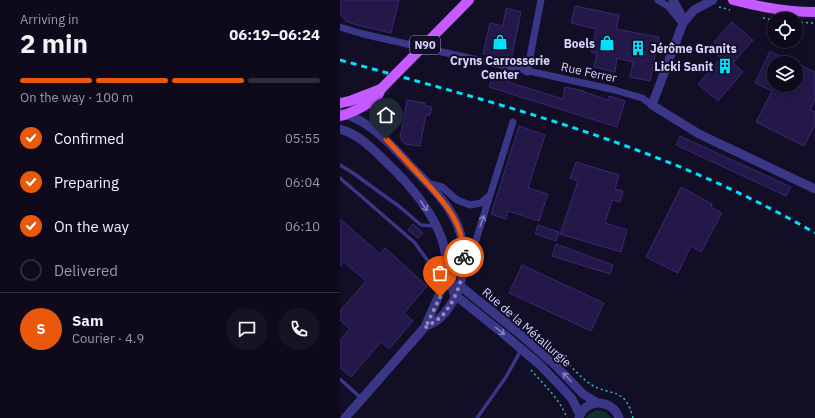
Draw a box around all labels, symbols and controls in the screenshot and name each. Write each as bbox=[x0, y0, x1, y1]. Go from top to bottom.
text: Arriving in bbox=[20, 11, 79, 28]
map controls bbox=[767, 12, 803, 92]
button: locate bbox=[767, 12, 803, 48]
text: 06:19–06:24 bbox=[229, 25, 320, 44]
text: 2 min bbox=[20, 26, 88, 60]
shop icon: Cryns Carrosserie Center bbox=[491, 33, 509, 51]
shop icon: Boels bbox=[598, 34, 616, 52]
road number: N90 bbox=[410, 36, 440, 54]
place label: Boels bbox=[564, 36, 595, 51]
building icon: Jérôme Granits bbox=[629, 39, 647, 57]
place label: Jérôme Granits bbox=[650, 41, 737, 56]
place label: Cryns Carrosserie Center bbox=[450, 53, 550, 82]
button: layers bbox=[767, 56, 803, 92]
building icon: Licki Sanit bbox=[716, 57, 734, 75]
street label: Rue Ferrer bbox=[560, 59, 619, 85]
place label: Licki Sanit bbox=[654, 59, 713, 74]
text: On the way · 100 m bbox=[20, 89, 133, 106]
pin bbox=[369, 98, 403, 139]
icon: home bbox=[375, 104, 397, 126]
icon: check bbox=[20, 127, 42, 149]
text: Confirmed bbox=[54, 129, 124, 148]
text: 05:55 bbox=[285, 130, 320, 147]
icon: check bbox=[20, 171, 42, 193]
text: Preparing bbox=[54, 173, 119, 192]
text: 06:04 bbox=[285, 174, 320, 191]
one-way arrow bbox=[420, 200, 429, 211]
one-way arrow bbox=[479, 214, 486, 227]
icon: check bbox=[20, 215, 42, 237]
text: On the way bbox=[54, 217, 129, 236]
text: 06:10 bbox=[285, 218, 320, 235]
courier bbox=[444, 237, 484, 277]
icon: bike bbox=[453, 246, 475, 268]
pin bbox=[423, 256, 457, 297]
text: Delivered bbox=[54, 261, 118, 280]
icon: bag bbox=[429, 262, 451, 284]
street label: Rue de la Métallurgie bbox=[479, 284, 575, 370]
button: chat bbox=[226, 308, 268, 350]
button: phone bbox=[278, 308, 320, 350]
text: Sam bbox=[72, 311, 103, 330]
text: S bbox=[36, 319, 46, 338]
one-way arrow bbox=[495, 327, 506, 336]
text: Courier · 4.9 bbox=[72, 330, 144, 347]
one-way arrow bbox=[563, 373, 572, 383]

